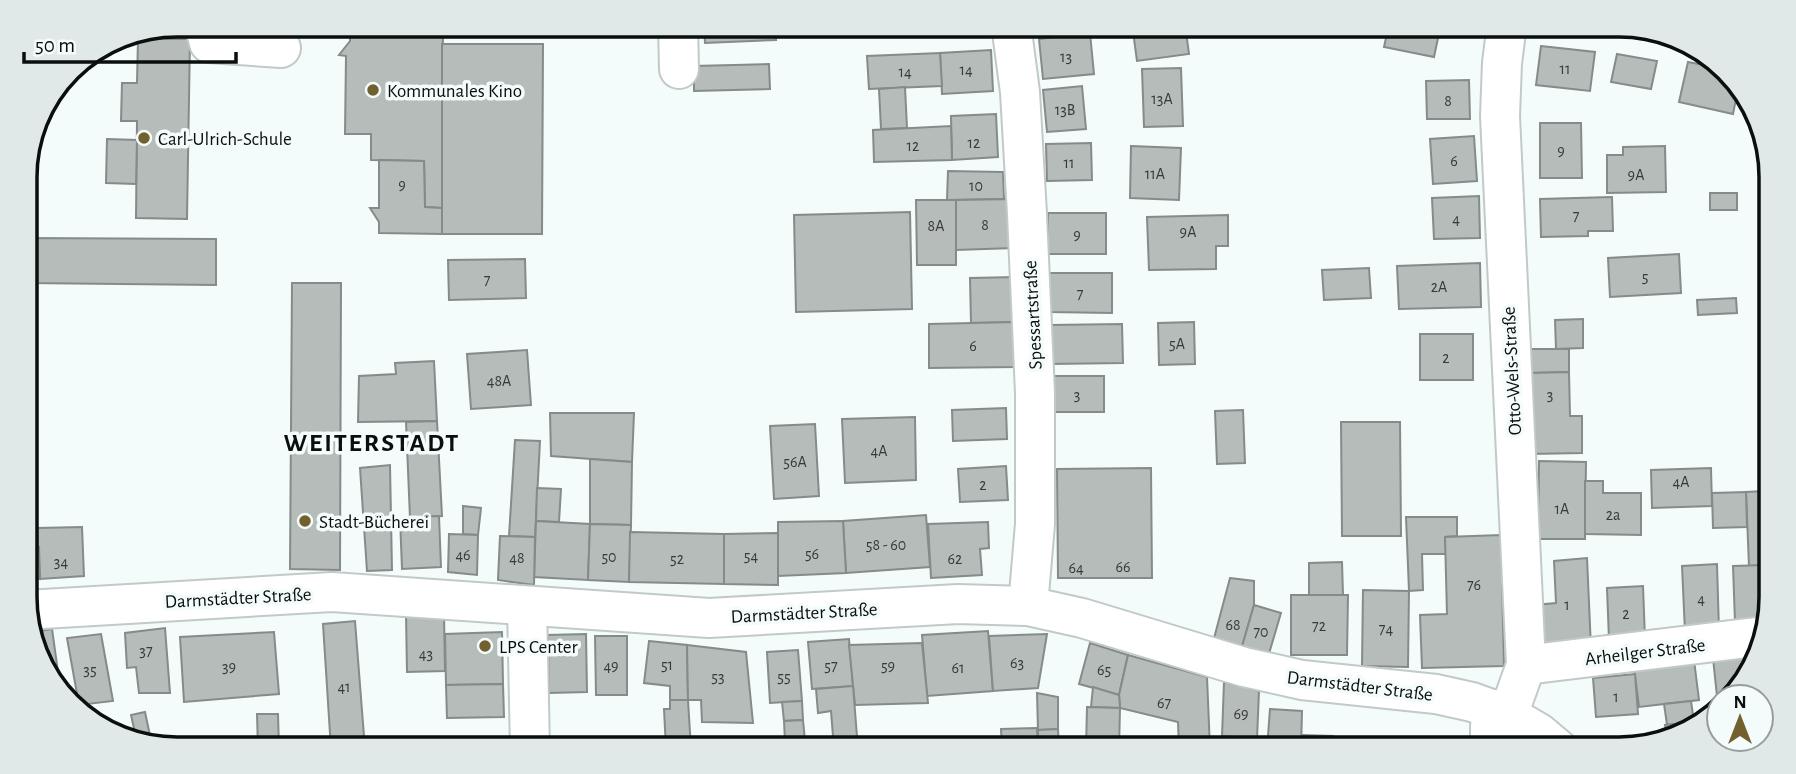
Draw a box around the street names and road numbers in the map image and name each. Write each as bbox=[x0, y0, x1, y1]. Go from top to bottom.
street label: Spessartstraße bbox=[1021, 260, 1046, 370]
street label: Otto-Wels-Straße bbox=[1500, 306, 1525, 436]
street label: Darmstädter Straße bbox=[164, 585, 312, 612]
street label: Darmstädter Straße bbox=[730, 600, 878, 627]
street label: Arheilger Straße bbox=[1584, 636, 1706, 669]
street label: Darmstädter Straße bbox=[1286, 668, 1434, 705]

